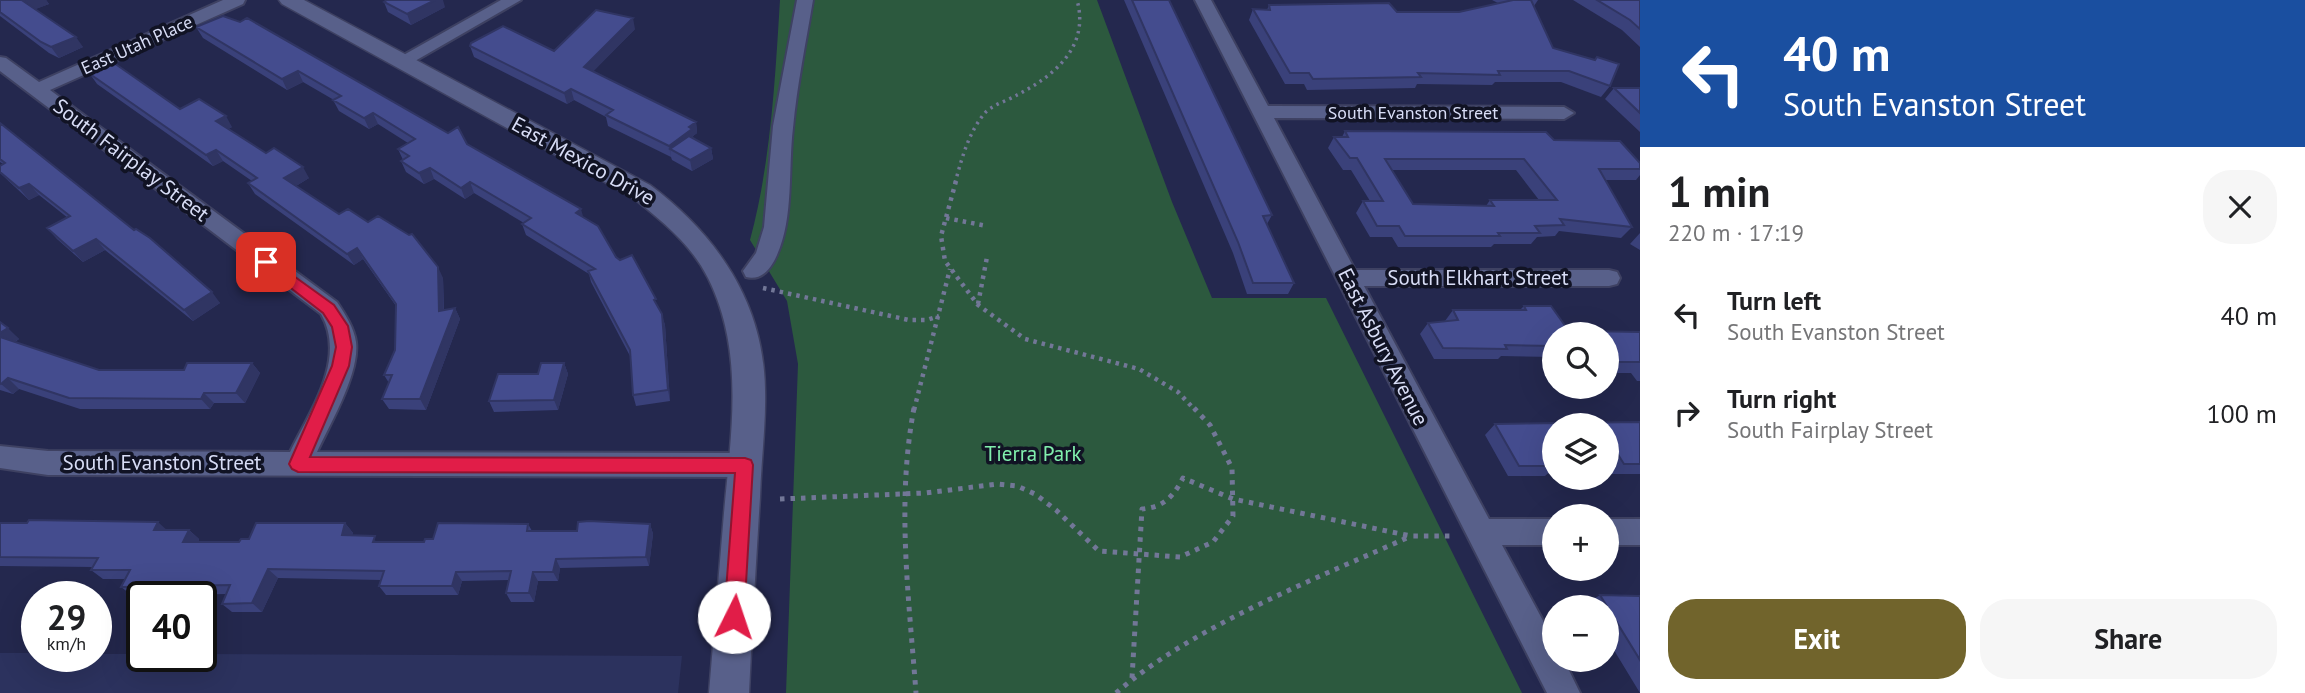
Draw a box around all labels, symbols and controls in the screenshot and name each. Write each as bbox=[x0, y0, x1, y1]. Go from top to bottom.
street label: East Utah Place bbox=[77, 10, 196, 79]
text: 40 m bbox=[1783, 21, 1890, 85]
icon: left bbox=[1668, 28, 1759, 119]
text: South Evanston Street bbox=[1783, 83, 2086, 125]
street label: South Fairplay Street bbox=[48, 92, 215, 227]
street label: South Evanston Street bbox=[1328, 101, 1498, 124]
street label: East Mexico Drive bbox=[507, 110, 659, 211]
text: 1 min bbox=[1668, 164, 1770, 219]
button: close bbox=[2203, 170, 2277, 244]
text: 220 m · 17:19 bbox=[1668, 218, 1804, 247]
pin bbox=[236, 232, 296, 292]
icon: arrive bbox=[247, 243, 285, 281]
street label: East Asbury Avenue bbox=[1332, 264, 1435, 430]
street label: South Elkhart Street bbox=[1387, 264, 1569, 291]
text: Turn left bbox=[1727, 284, 1821, 317]
icon: left bbox=[1668, 296, 1706, 334]
text: 40 m bbox=[2221, 299, 2277, 332]
text: South Evanston Street bbox=[1727, 317, 1945, 346]
map controls bbox=[1542, 322, 1619, 672]
button: search bbox=[1542, 322, 1619, 399]
text: Turn right bbox=[1727, 382, 1836, 415]
icon: right bbox=[1668, 394, 1706, 432]
text: 100 m bbox=[2206, 397, 2277, 430]
button: layers bbox=[1542, 413, 1619, 490]
text: South Fairplay Street bbox=[1727, 415, 1933, 444]
park label: Tierra Park bbox=[985, 440, 1081, 467]
street label: South Evanston Street bbox=[63, 449, 261, 476]
button: + bbox=[1542, 504, 1619, 581]
position arrow bbox=[697, 580, 771, 654]
speed limit sign: 40 bbox=[126, 581, 217, 672]
text: 29 bbox=[47, 594, 86, 640]
button: − bbox=[1542, 595, 1619, 672]
button: Exit bbox=[1668, 599, 1966, 679]
button: Share bbox=[1980, 599, 2277, 679]
text: km/h bbox=[47, 632, 86, 655]

